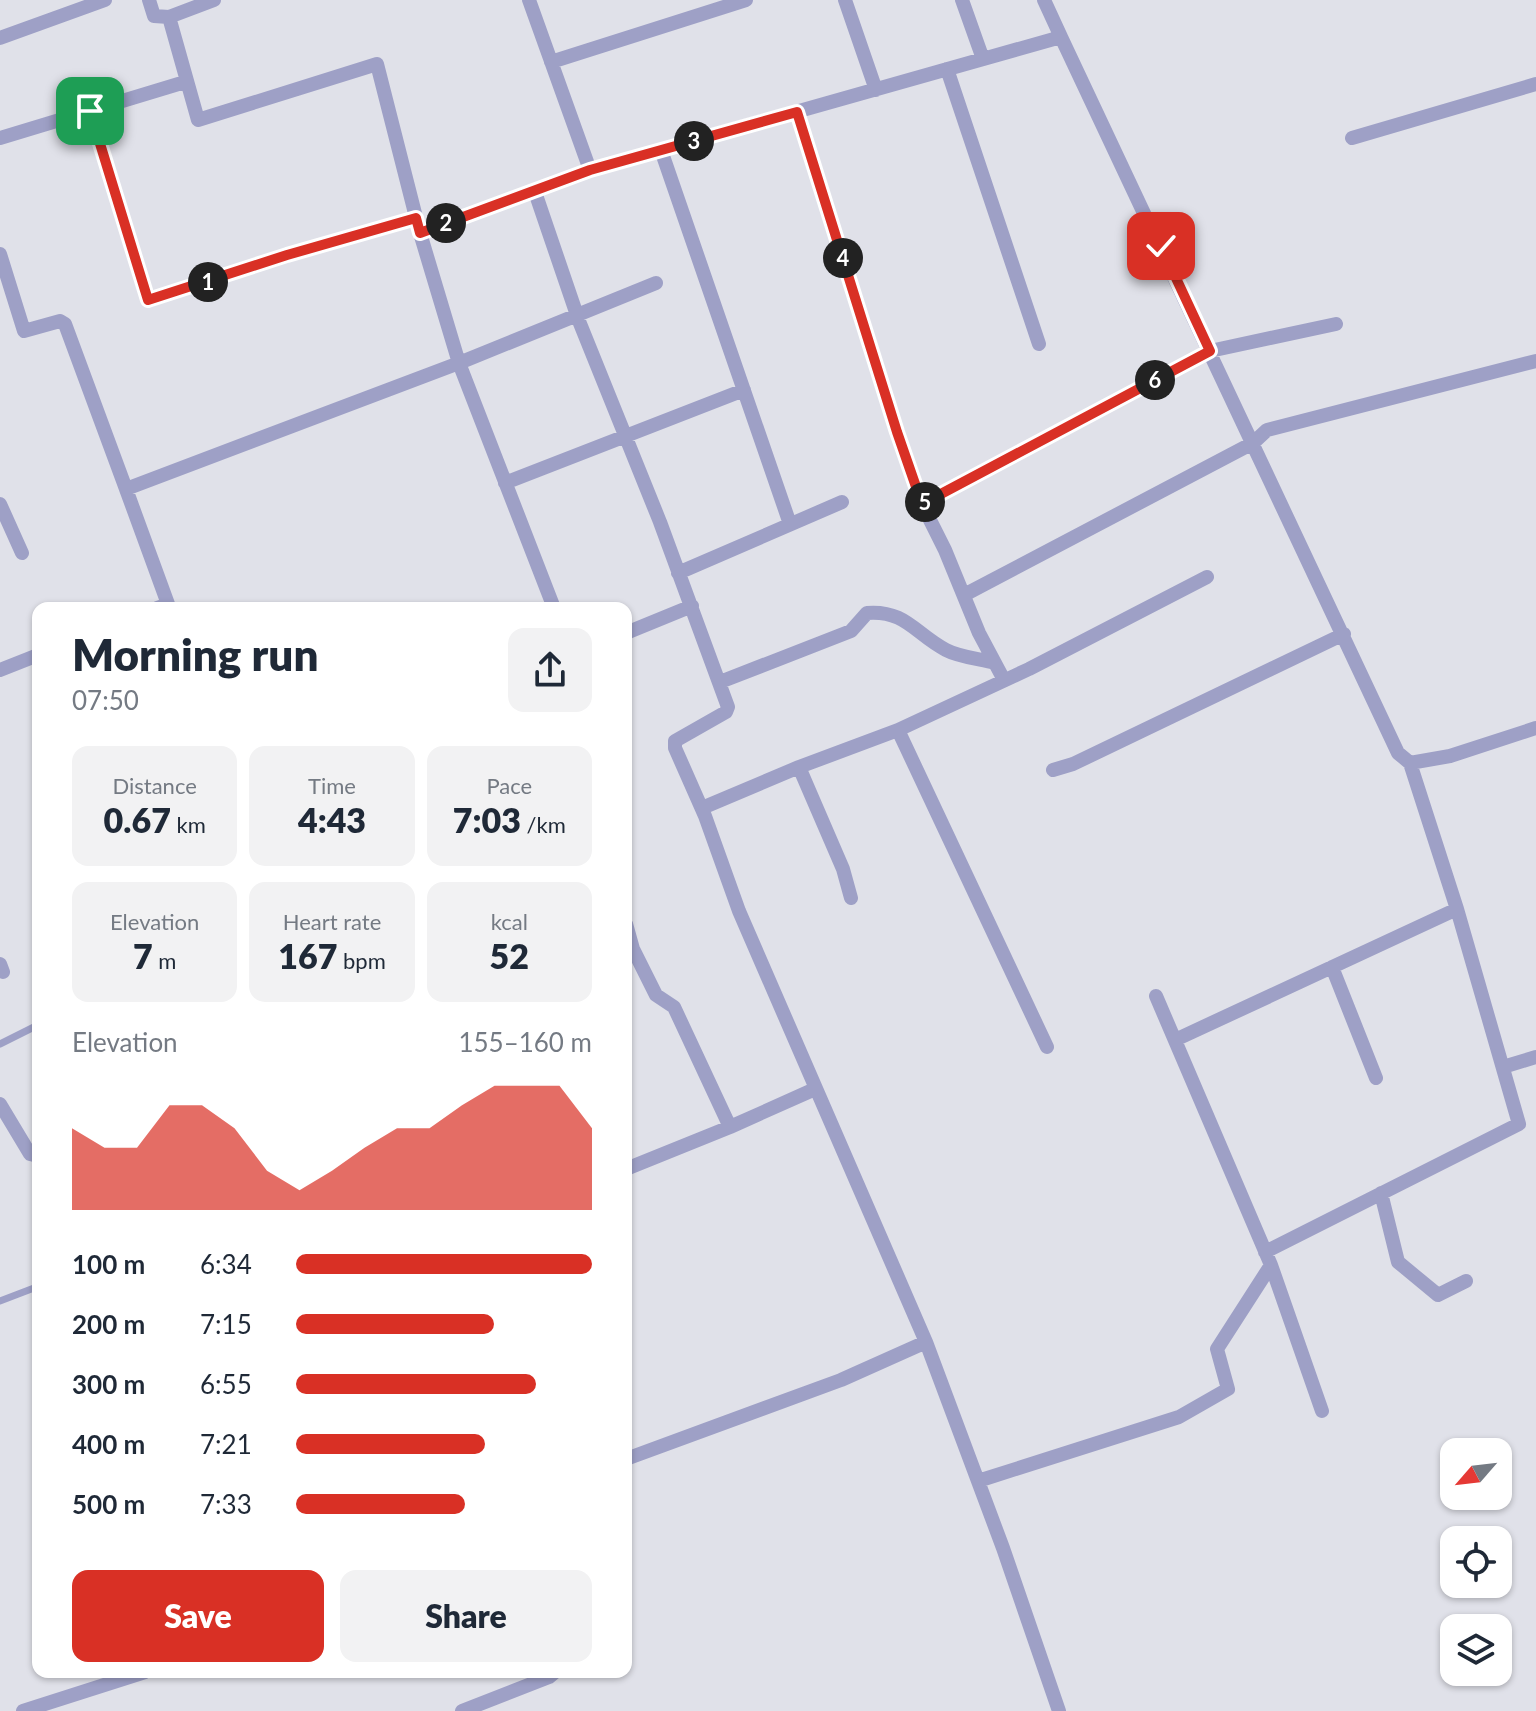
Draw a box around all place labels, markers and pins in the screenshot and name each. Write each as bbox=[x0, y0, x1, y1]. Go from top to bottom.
pin bbox=[56, 77, 124, 145]
pin: 3 bbox=[674, 121, 714, 161]
pin: 2 bbox=[426, 203, 466, 243]
pin bbox=[1127, 212, 1195, 280]
pin: 4 bbox=[823, 238, 863, 278]
pin: 1 bbox=[188, 262, 228, 302]
pin: 6 bbox=[1135, 360, 1175, 400]
pin: 5 bbox=[905, 482, 945, 522]

